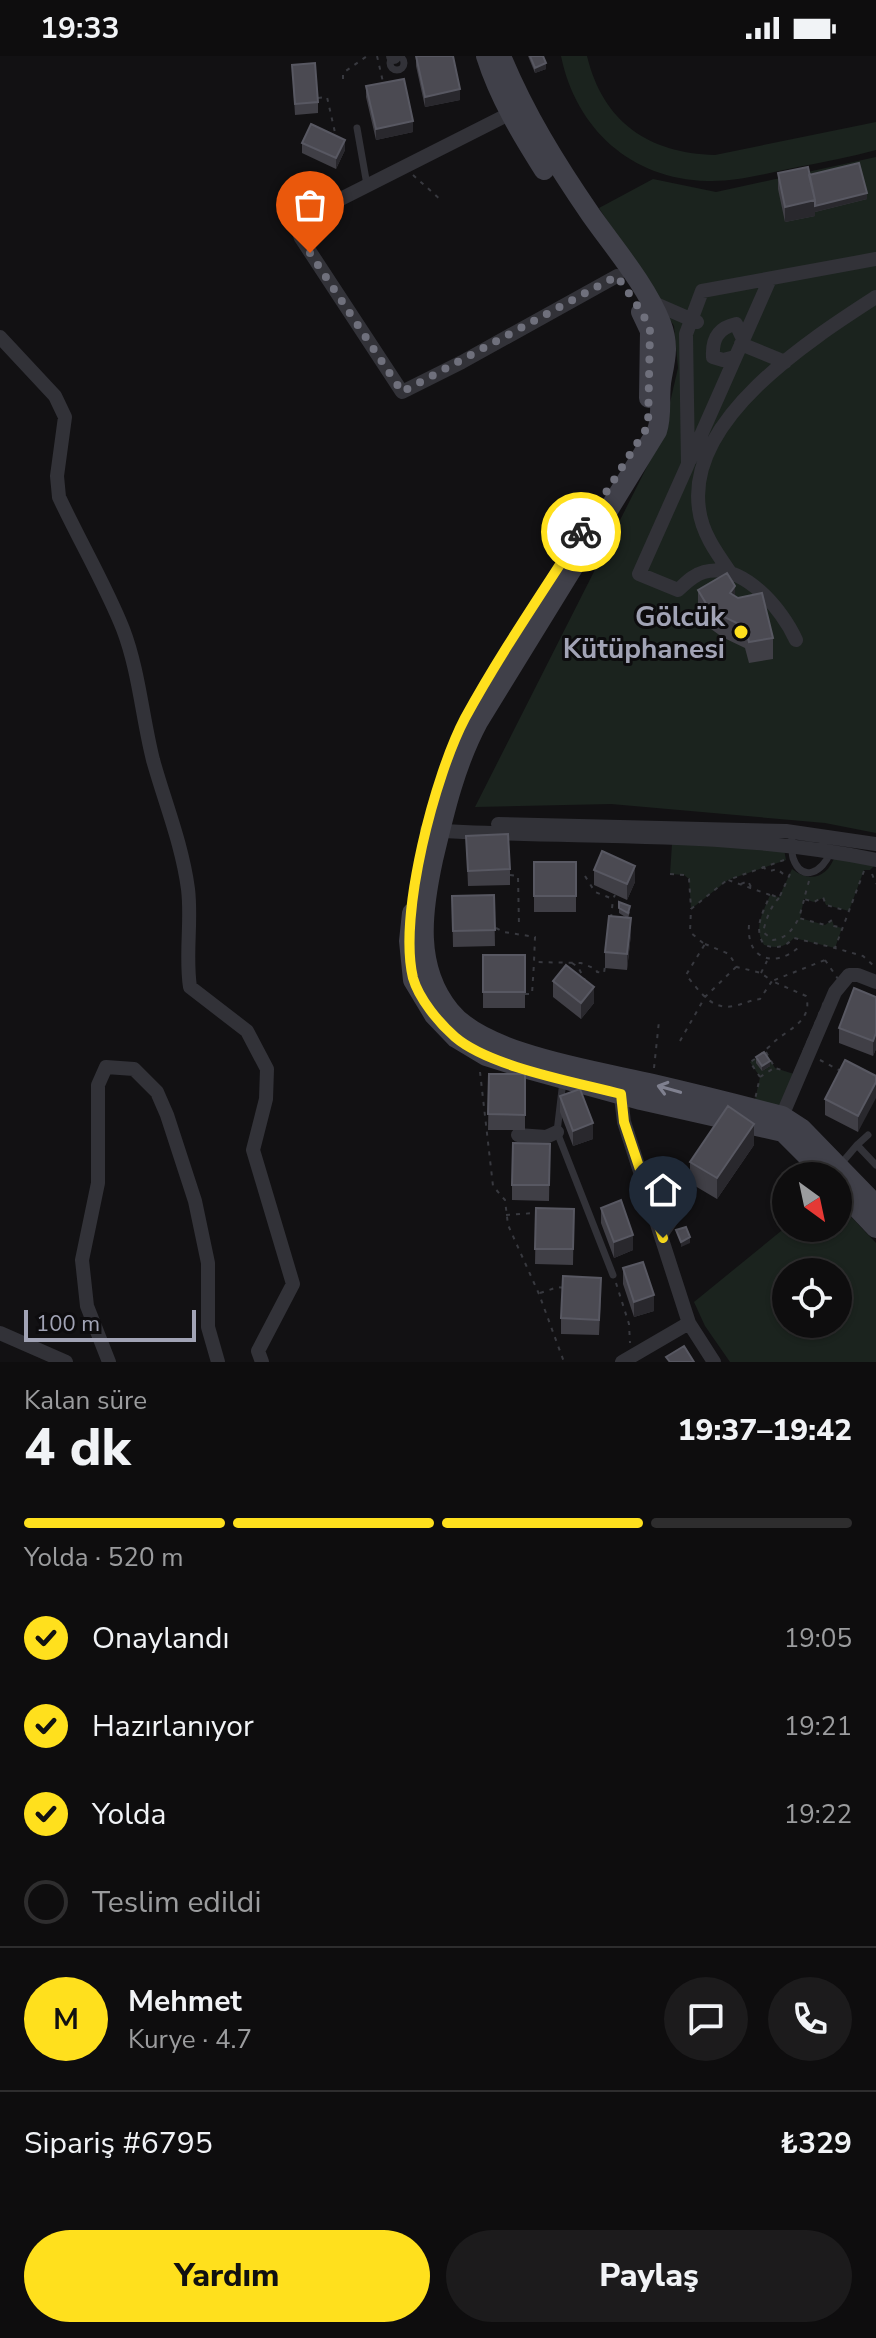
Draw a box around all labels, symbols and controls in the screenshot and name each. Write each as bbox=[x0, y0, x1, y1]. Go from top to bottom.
text: 19:33 bbox=[40, 8, 119, 49]
pin bbox=[276, 171, 344, 253]
icon: bag bbox=[288, 183, 332, 227]
courier bbox=[541, 492, 621, 572]
icon: bike bbox=[559, 510, 603, 554]
place label: Gölcük Kütüphanesi bbox=[563, 598, 726, 668]
marker: Gölcük Kütüphanesi bbox=[732, 623, 750, 641]
one-way arrow bbox=[657, 1080, 683, 1095]
pin bbox=[629, 1156, 697, 1238]
north arrow bbox=[772, 1162, 852, 1242]
map controls bbox=[772, 1162, 852, 1338]
icon: home bbox=[641, 1168, 685, 1212]
button: locate bbox=[772, 1258, 852, 1338]
scale bar bbox=[24, 1306, 196, 1342]
text: 100 m bbox=[36, 1309, 100, 1339]
text: Kalan süre bbox=[24, 1383, 147, 1418]
text: 19:37–19:42 bbox=[677, 1410, 852, 1451]
text: 4 dk bbox=[24, 1412, 130, 1483]
text: Yolda · 520 m bbox=[24, 1540, 183, 1575]
icon: check bbox=[24, 1616, 68, 1660]
text: Onaylandı bbox=[92, 1618, 230, 1659]
text: 19:05 bbox=[784, 1621, 852, 1656]
icon: check bbox=[24, 1704, 68, 1748]
text: Hazırlanıyor bbox=[92, 1706, 254, 1747]
text: 19:21 bbox=[784, 1709, 852, 1744]
icon: check bbox=[24, 1792, 68, 1836]
text: Yolda bbox=[92, 1794, 166, 1835]
text: 19:22 bbox=[784, 1797, 852, 1832]
text: Teslim edildi bbox=[92, 1882, 261, 1923]
button: chat bbox=[664, 1977, 748, 2061]
button: phone bbox=[768, 1977, 852, 2061]
text: Mehmet bbox=[128, 1981, 242, 2022]
text: M bbox=[53, 1999, 79, 2040]
text: Kurye · 4.7 bbox=[128, 2022, 252, 2057]
text: Sipariş #6795 bbox=[24, 2123, 213, 2164]
text: ₺329 bbox=[780, 2123, 852, 2164]
button: Yardım bbox=[24, 2230, 430, 2322]
button: Paylaş bbox=[446, 2230, 852, 2322]

